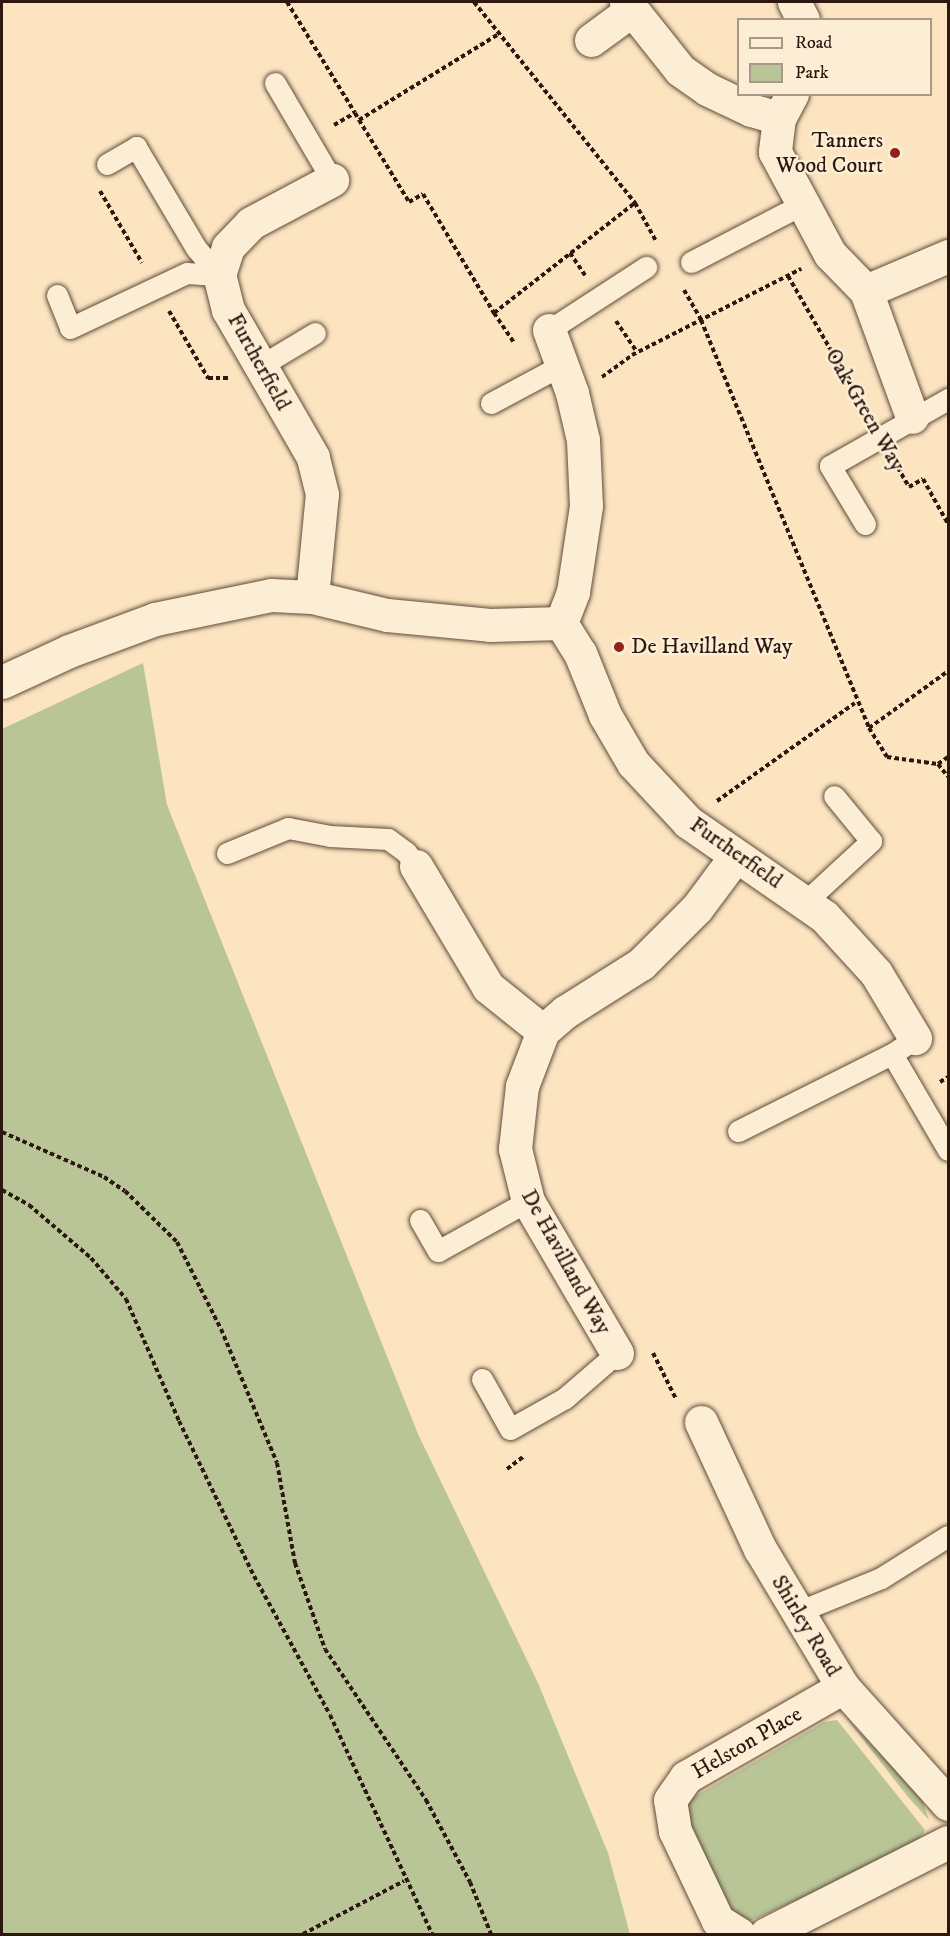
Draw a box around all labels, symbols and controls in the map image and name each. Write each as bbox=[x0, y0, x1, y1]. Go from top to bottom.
legend bbox=[737, 18, 932, 96]
text: Road bbox=[795, 32, 832, 54]
text: Park bbox=[795, 62, 829, 84]
place label: Tanners Wood Court bbox=[776, 127, 883, 178]
marker: Tanners Wood Court bbox=[888, 146, 902, 160]
street label: Furtherfield bbox=[222, 309, 296, 415]
street label: Oak Green Way bbox=[819, 344, 911, 476]
place label: De Havilland Way bbox=[631, 634, 793, 660]
marker: De Havilland Way bbox=[612, 640, 626, 654]
street label: Furtherfield bbox=[685, 812, 787, 894]
street label: De Havilland Way bbox=[515, 1185, 617, 1339]
street label: Shirley Road bbox=[766, 1571, 846, 1681]
street label: Helston Place bbox=[687, 1701, 807, 1785]

